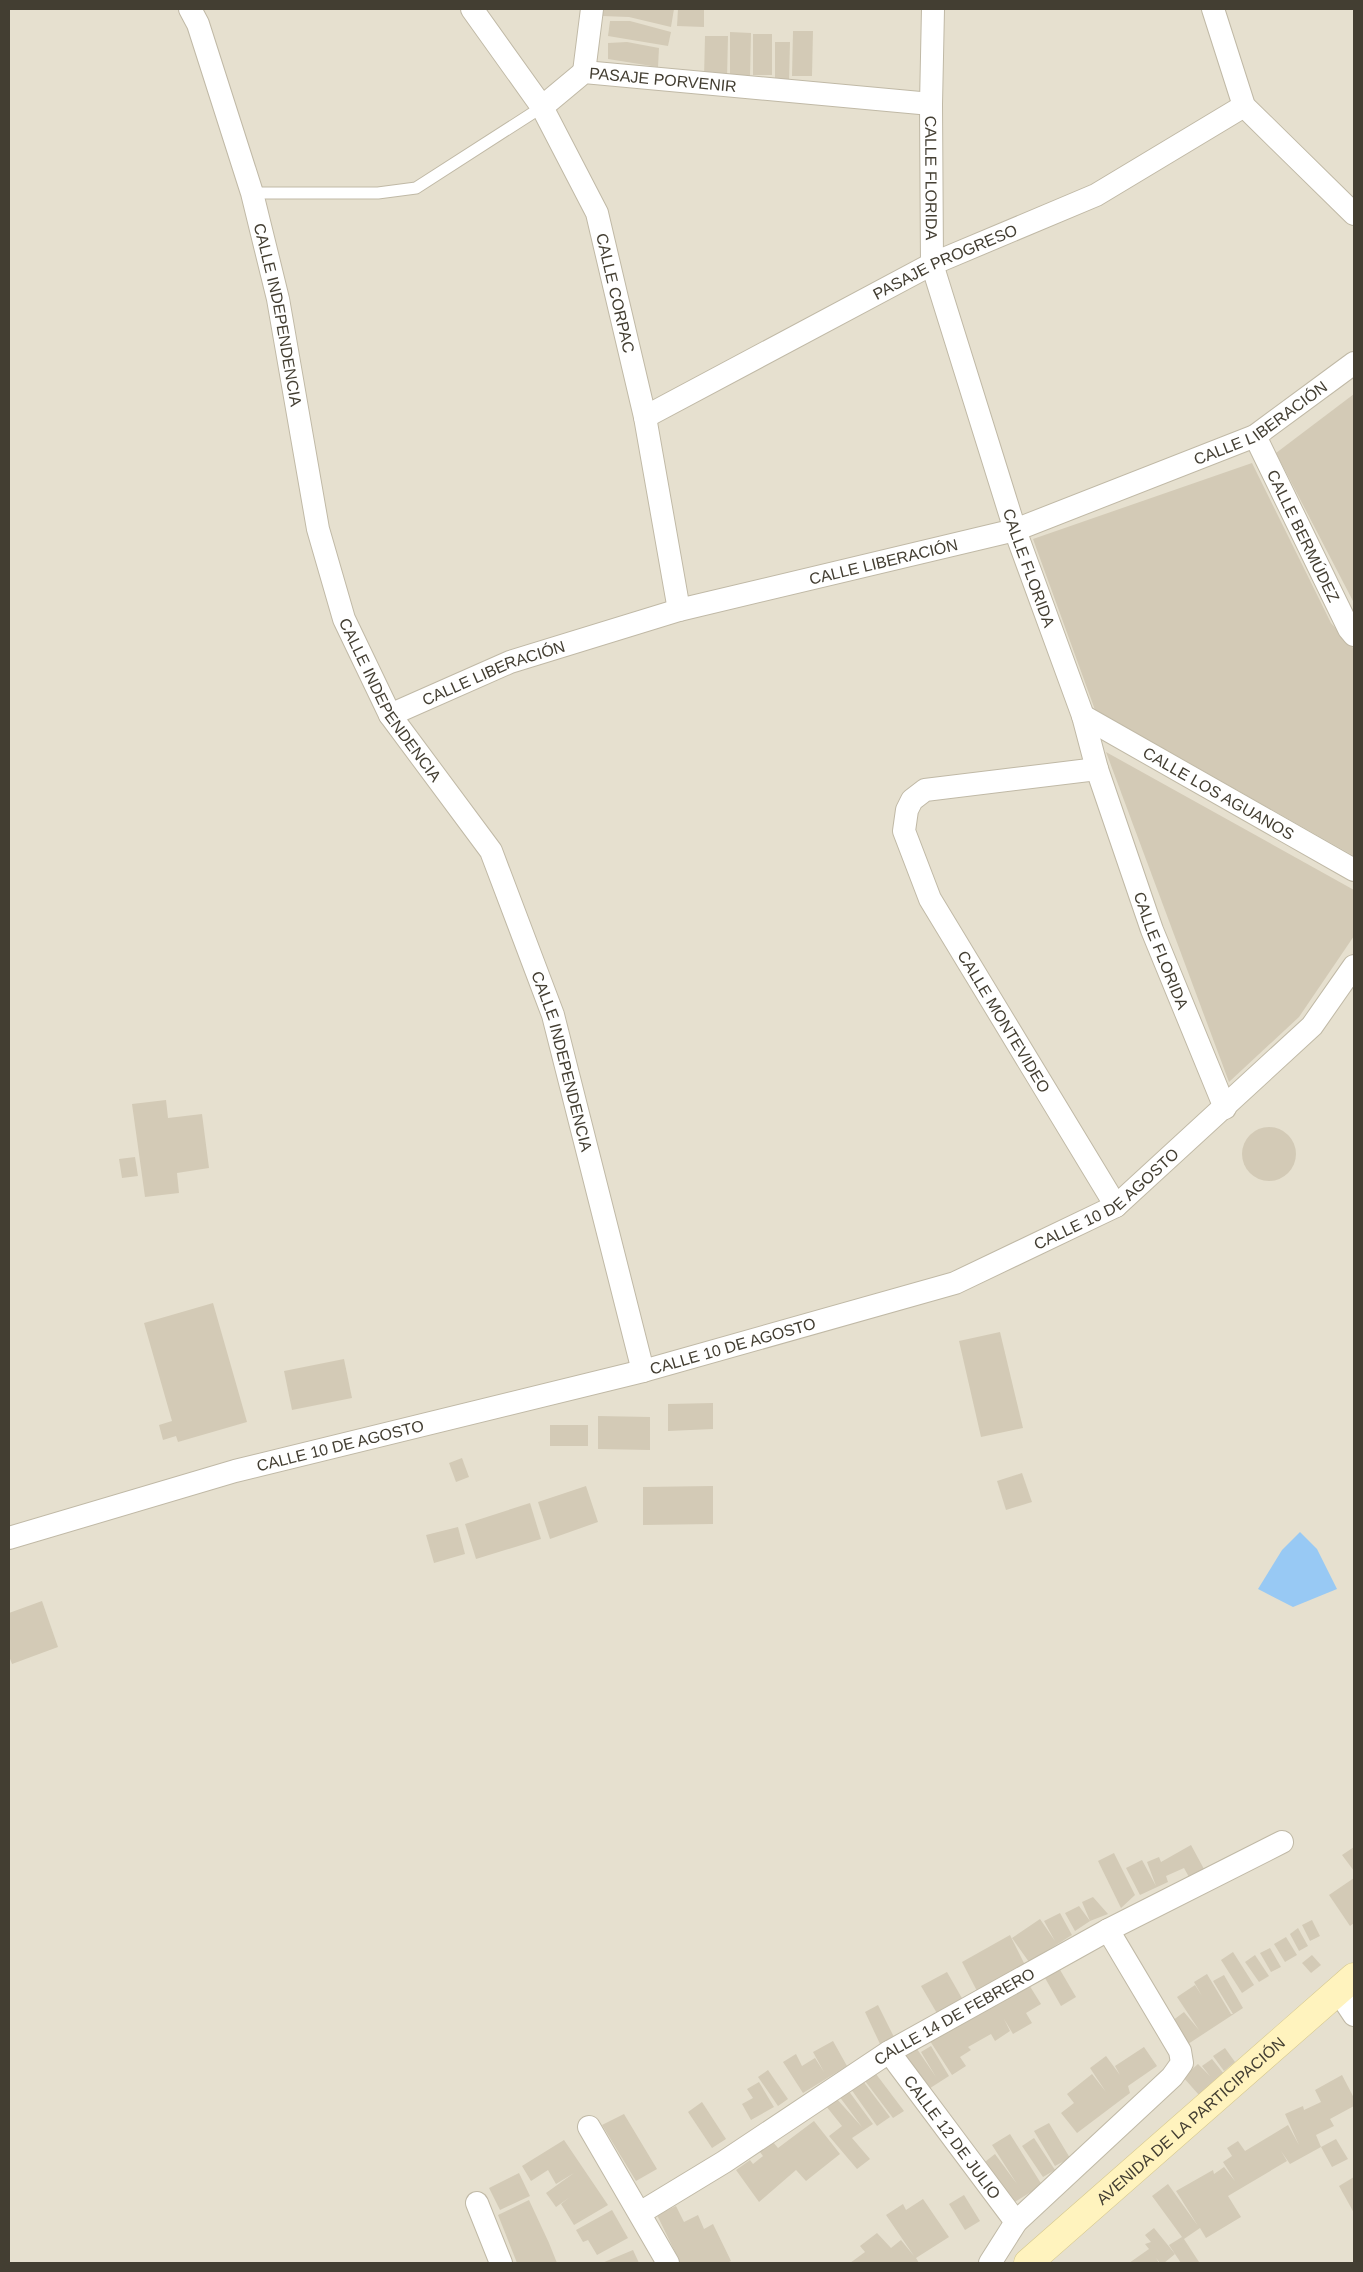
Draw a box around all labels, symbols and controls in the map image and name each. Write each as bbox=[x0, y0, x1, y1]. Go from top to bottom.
street label: PASAJE PORVENIR bbox=[589, 64, 737, 95]
street label: CALLE FLORIDA bbox=[923, 116, 940, 241]
street label: CALLE INDEPENDENCIA bbox=[251, 221, 305, 408]
street label: PASAJE PROGRESO bbox=[870, 221, 1019, 302]
street label: CALLE CORPAC bbox=[594, 231, 638, 355]
street label: CALLE LIBERACIÓN bbox=[1191, 378, 1330, 468]
street label: CALLE BERMÚDEZ bbox=[1264, 467, 1343, 605]
street label: CALLE FLORIDA bbox=[1000, 507, 1058, 630]
street label: CALLE LIBERACIÓN bbox=[807, 535, 959, 587]
street label: CALLE INDEPENDENCIA bbox=[336, 615, 445, 785]
street label: CALLE LIBERACIÓN bbox=[419, 637, 567, 708]
street label: CALLE LOS AGUANOS bbox=[1140, 743, 1297, 843]
street label: CALLE FLORIDA bbox=[1131, 889, 1192, 1012]
street label: CALLE MONTEVIDEO bbox=[955, 947, 1054, 1095]
street label: CALLE INDEPENDENCIA bbox=[529, 969, 596, 1154]
street label: CALLE 10 DE AGOSTO bbox=[1031, 1145, 1182, 1253]
street label: CALLE 10 DE AGOSTO bbox=[648, 1314, 818, 1377]
street label: CALLE 10 DE AGOSTO bbox=[255, 1417, 425, 1474]
street label: CALLE 14 DE FEBRERO bbox=[871, 1964, 1037, 2068]
street label: AVENIDA DE LA PARTICIPACIÓN bbox=[1093, 2034, 1288, 2208]
street label: CALLE 12 DE JULIO bbox=[901, 2072, 1004, 2202]

